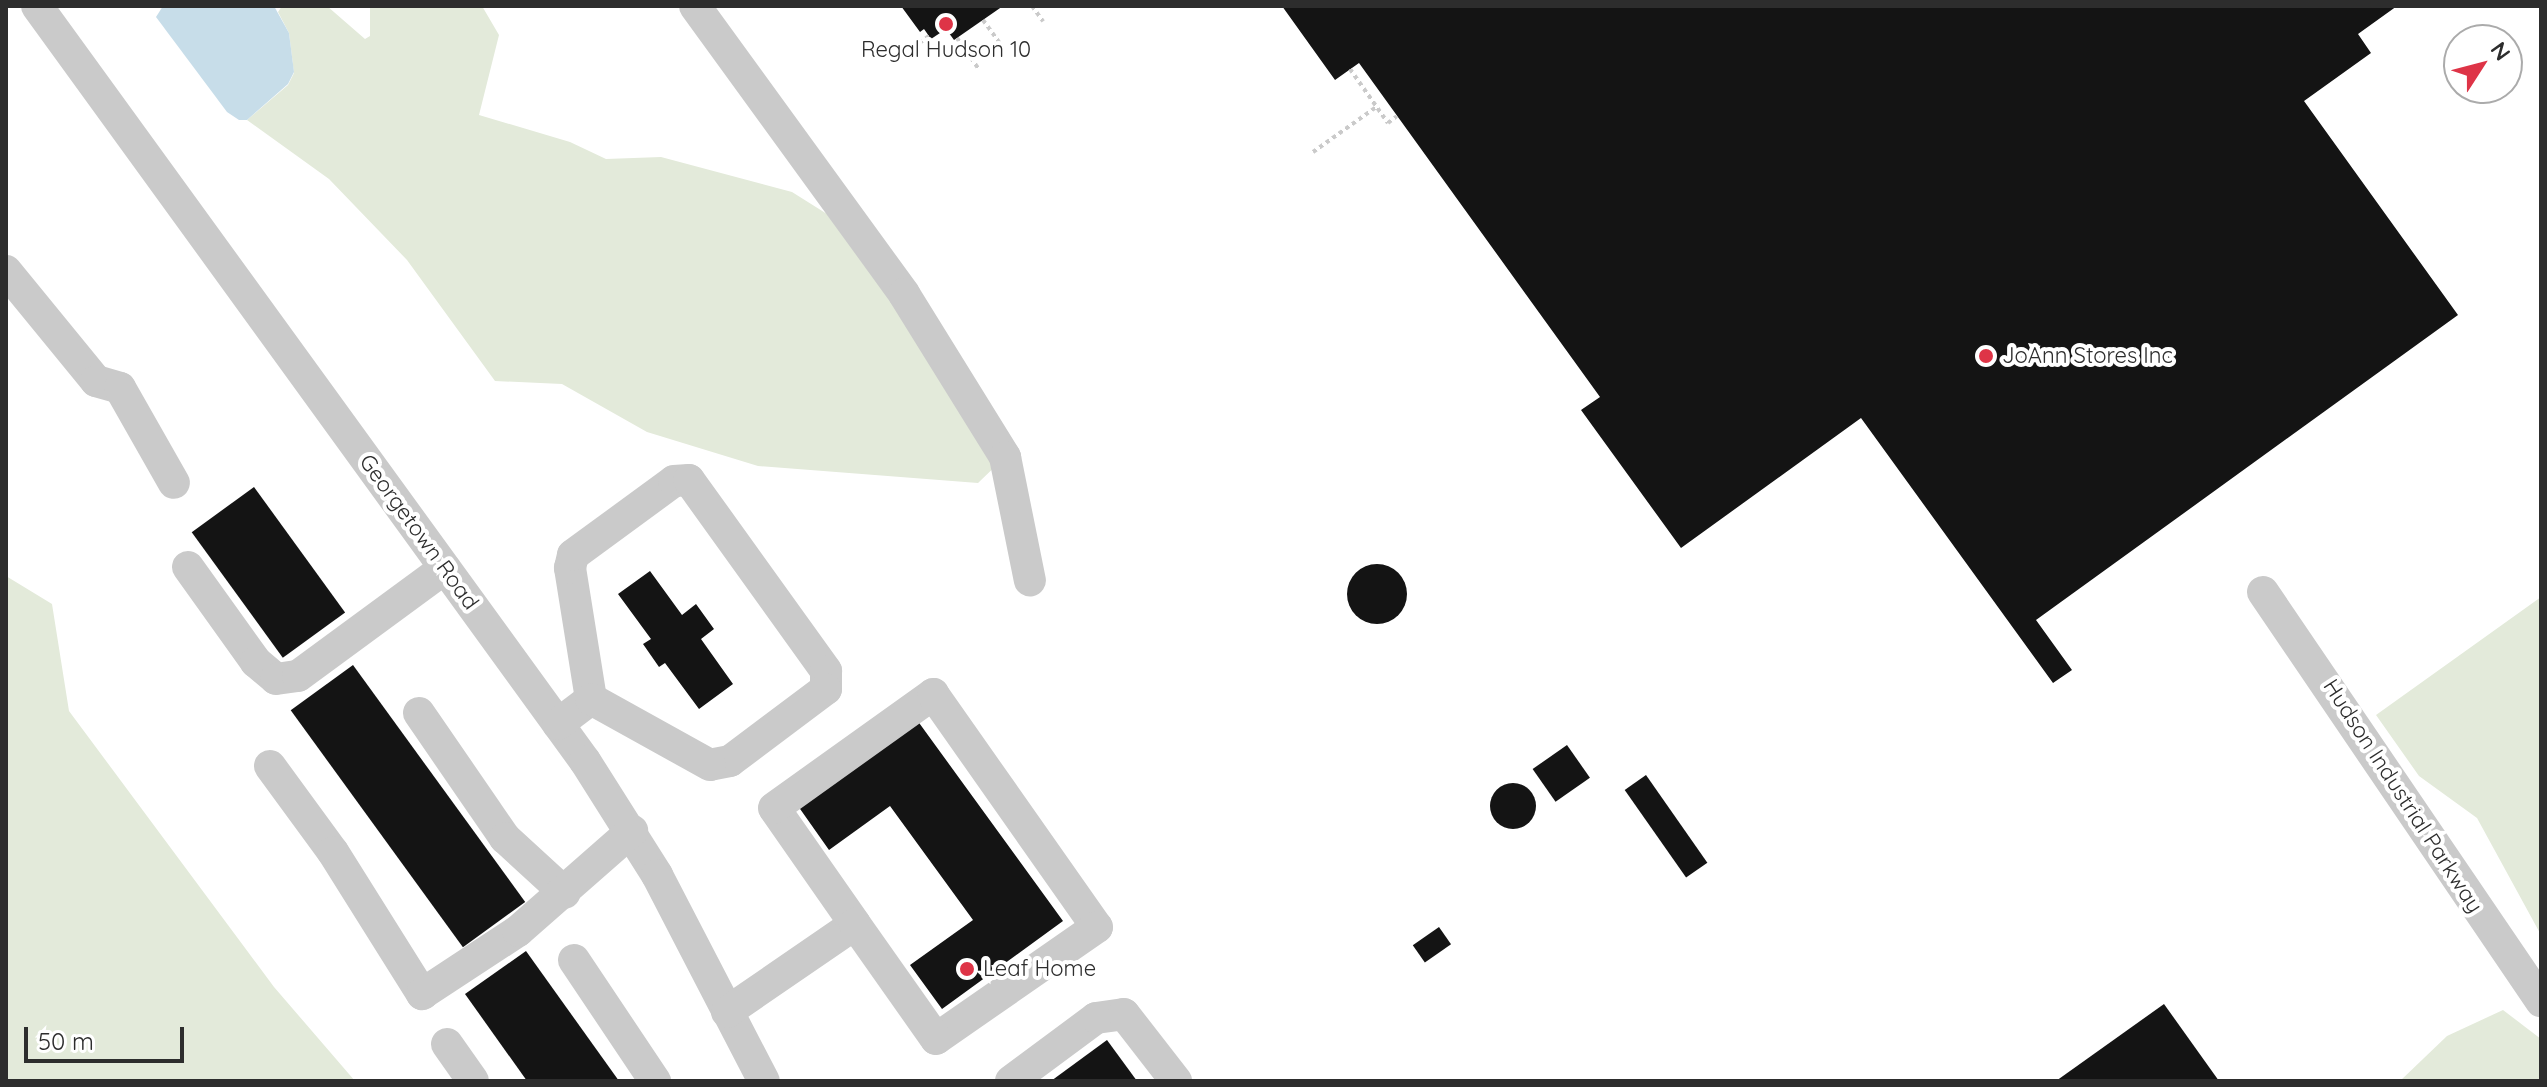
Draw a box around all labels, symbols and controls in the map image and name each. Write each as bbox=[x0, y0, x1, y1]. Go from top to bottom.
marker: Regal Hudson 10 bbox=[937, 15, 955, 33]
north arrow bbox=[2443, 24, 2523, 104]
text: N bbox=[2485, 36, 2517, 66]
place label: Regal Hudson 10 bbox=[861, 37, 1031, 63]
place label: JoAnn Stores Inc bbox=[2002, 343, 2173, 369]
marker: JoAnn Stores Inc bbox=[1977, 347, 1995, 365]
street label: Georgetown Road bbox=[354, 449, 484, 615]
street label: Hudson Industrial Parkway bbox=[2318, 674, 2488, 918]
place label: Leaf Home bbox=[983, 956, 1096, 982]
marker: Leaf Home bbox=[958, 960, 976, 978]
scale bar bbox=[28, 1011, 188, 1061]
text: 50 m bbox=[38, 1026, 94, 1056]

